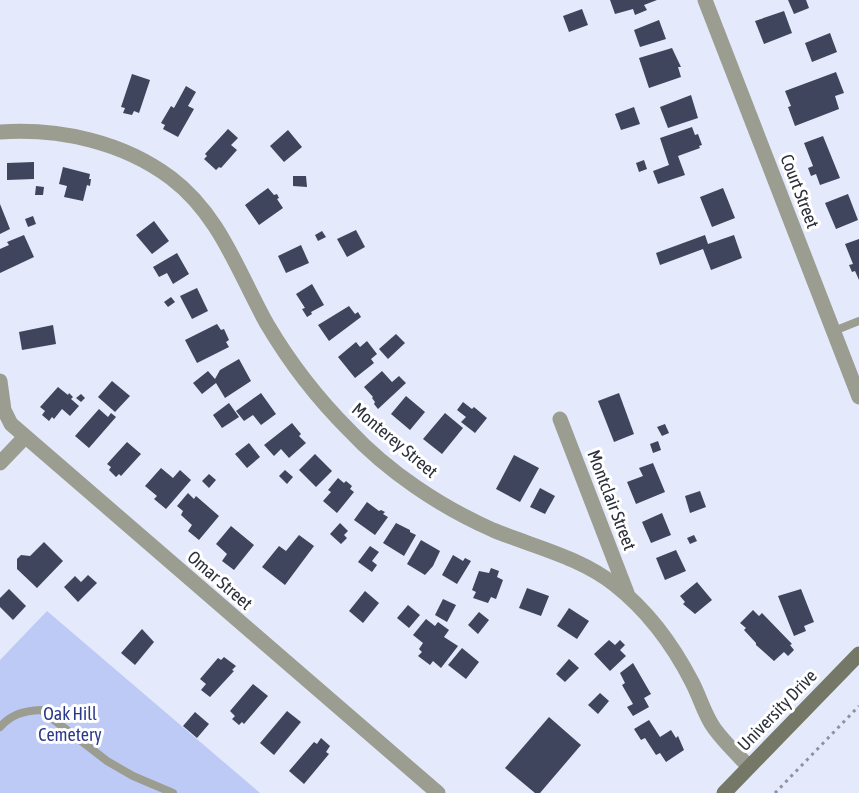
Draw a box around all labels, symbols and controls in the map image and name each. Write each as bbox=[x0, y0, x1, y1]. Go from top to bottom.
street label: Court Street bbox=[776, 151, 824, 231]
street label: Monterey Street bbox=[348, 398, 442, 482]
street label: Montclair Street bbox=[583, 447, 641, 553]
street label: Omar Street bbox=[183, 546, 257, 614]
street label: University Drive bbox=[733, 665, 821, 755]
park label: Oak Hill Cemetery bbox=[38, 703, 102, 745]

